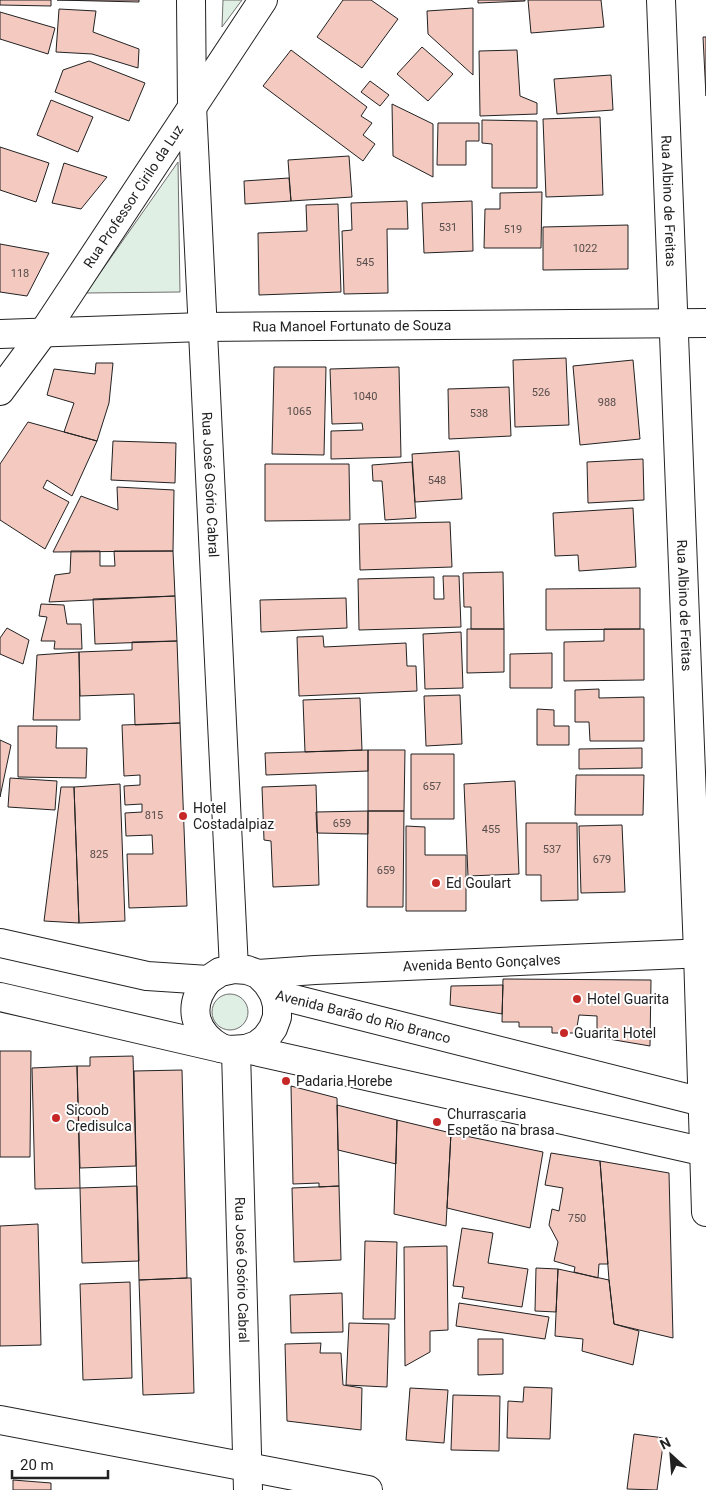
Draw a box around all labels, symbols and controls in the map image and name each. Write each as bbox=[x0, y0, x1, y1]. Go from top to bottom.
street label: Rua Professor Cirilo da Luz bbox=[80, 122, 186, 271]
street label: Rua Albino de Freitas bbox=[658, 135, 679, 267]
house number: 531 bbox=[439, 221, 457, 234]
house number: 519 bbox=[504, 223, 522, 236]
house number: 1022 bbox=[573, 242, 597, 255]
house number: 545 bbox=[356, 256, 374, 269]
house number: 118 bbox=[11, 267, 29, 280]
street label: Rua Manoel Fortunato de Souza bbox=[252, 317, 451, 335]
house number: 526 bbox=[532, 386, 550, 399]
house number: 1040 bbox=[353, 390, 377, 403]
house number: 988 bbox=[598, 396, 616, 409]
house number: 1065 bbox=[287, 405, 311, 418]
house number: 538 bbox=[470, 407, 488, 420]
street label: Rua José Osório Cabral bbox=[199, 411, 222, 558]
house number: 548 bbox=[428, 474, 446, 487]
street label: Rua Albino de Freitas bbox=[674, 539, 695, 672]
house number: 657 bbox=[423, 780, 441, 793]
place label: Hotel Costadalpiaz bbox=[193, 800, 274, 832]
house number: 815 bbox=[145, 809, 163, 822]
marker: Hotel Costadalpiaz bbox=[177, 810, 189, 822]
house number: 659 bbox=[333, 817, 351, 830]
house number: 455 bbox=[482, 823, 500, 836]
house number: 537 bbox=[543, 843, 561, 856]
house number: 825 bbox=[90, 848, 108, 861]
house number: 679 bbox=[593, 853, 611, 866]
house number: 659 bbox=[377, 864, 395, 877]
place label: Ed Goulart bbox=[446, 875, 512, 891]
marker: Ed Goulart bbox=[430, 877, 442, 889]
street label: Avenida Bento Gonçalves bbox=[402, 951, 561, 974]
street label: Avenida Barão do Rio Branco bbox=[274, 987, 452, 1046]
place label: Hotel Guarita bbox=[587, 991, 669, 1007]
marker: Hotel Guarita bbox=[571, 993, 583, 1005]
place label: Guarita Hotel bbox=[574, 1025, 656, 1041]
marker: Guarita Hotel bbox=[558, 1027, 570, 1039]
place label: Padaria Horebe bbox=[296, 1073, 392, 1089]
marker: Padaria Horebe bbox=[280, 1075, 292, 1087]
place label: Sicoob Credisulca bbox=[66, 1102, 132, 1134]
place label: Churrascaria Espetão na brasa bbox=[447, 1106, 555, 1138]
marker: Sicoob Credisulca bbox=[50, 1112, 62, 1124]
marker: Churrascaria Espetão na brasa bbox=[431, 1116, 443, 1128]
street label: Rua José Osório Cabral bbox=[232, 1197, 252, 1343]
house number: 750 bbox=[568, 1212, 586, 1225]
north arrow bbox=[646, 1430, 696, 1480]
text: N bbox=[657, 1434, 673, 1453]
scale bar bbox=[12, 1448, 109, 1480]
text: 20 m bbox=[20, 1456, 54, 1474]

